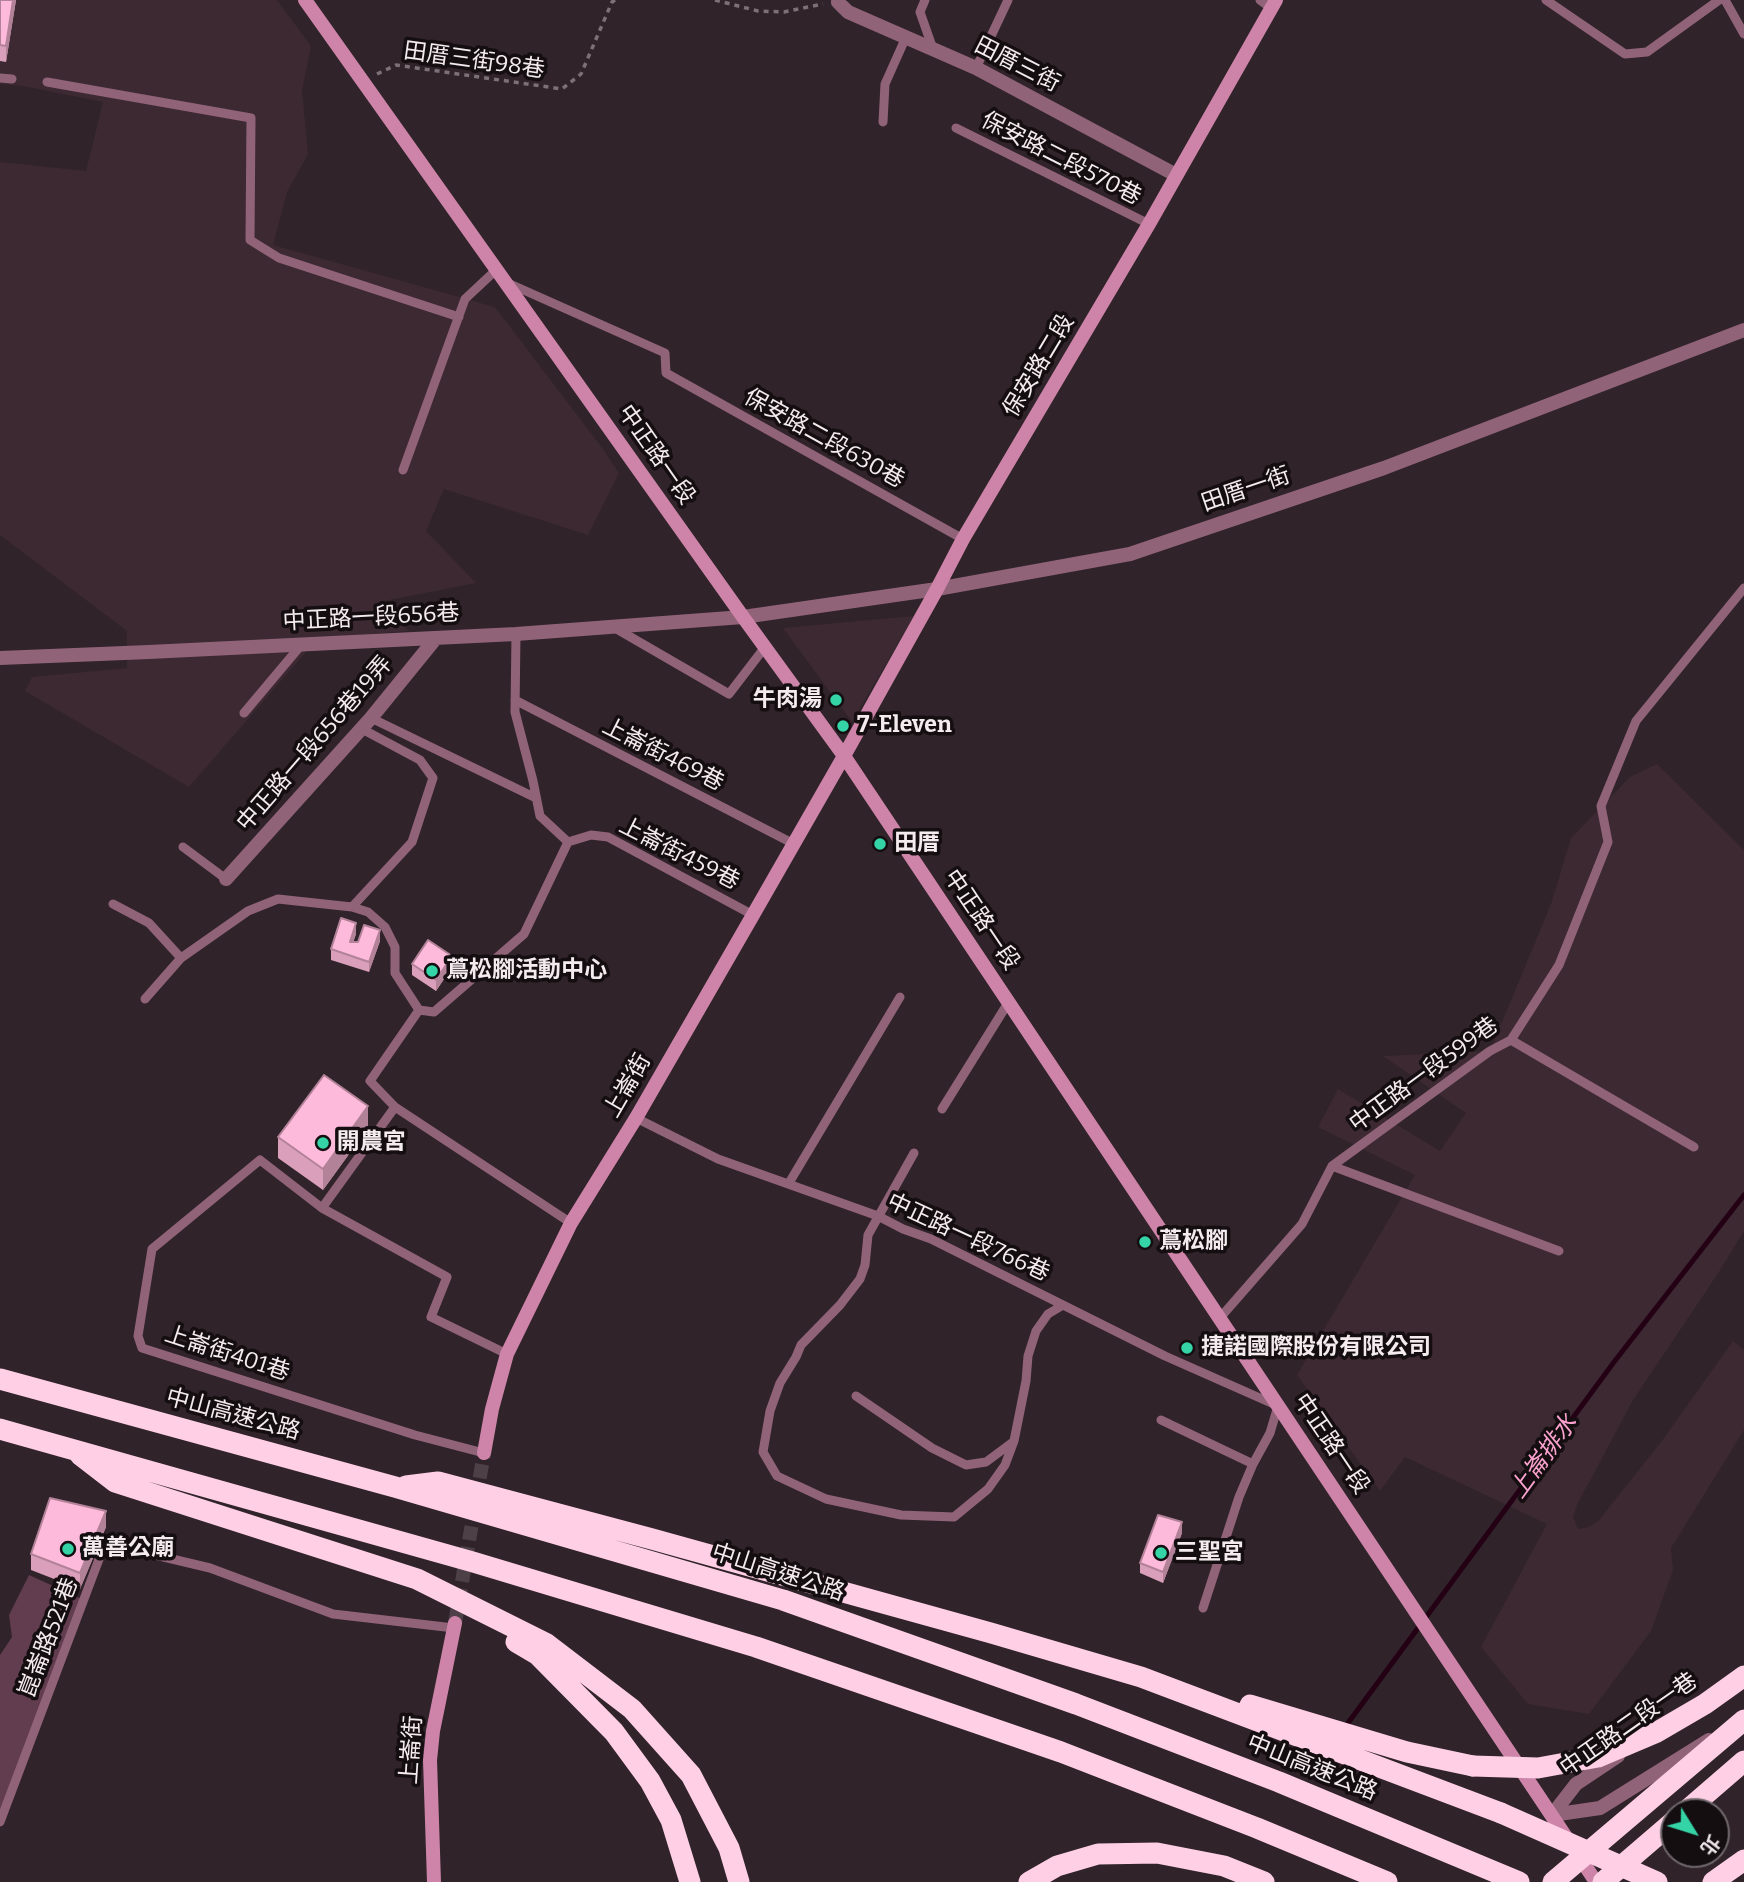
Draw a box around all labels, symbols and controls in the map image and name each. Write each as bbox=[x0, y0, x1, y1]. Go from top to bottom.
street label: 田厝三街 bbox=[970, 32, 1064, 98]
street label: 田厝三街98巷 bbox=[402, 37, 546, 85]
street label: 保安路二段570巷 bbox=[976, 107, 1146, 211]
street label: 保安路二段 bbox=[998, 310, 1080, 422]
street label: 保安路二段630巷 bbox=[739, 384, 909, 494]
street label: 中正路一段 bbox=[612, 400, 700, 510]
street label: 田厝一街 bbox=[1198, 462, 1294, 518]
street label: 中正路一段656巷 bbox=[282, 600, 460, 636]
street label: 中正路一段656巷19弄 bbox=[232, 651, 398, 837]
place label: 牛肉湯 bbox=[753, 686, 822, 714]
marker: 牛肉湯 bbox=[828, 692, 844, 708]
place label: 7-Eleven bbox=[857, 712, 952, 740]
street label: 上崙街469巷 bbox=[598, 713, 728, 797]
marker: 7-Eleven bbox=[835, 718, 851, 734]
street label: 上崙街459巷 bbox=[614, 812, 744, 896]
place label: 田厝 bbox=[894, 830, 940, 858]
marker: 田厝 bbox=[872, 836, 888, 852]
street label: 中正路一段 bbox=[937, 865, 1025, 975]
place label: 蔦松腳活動中心 bbox=[446, 957, 607, 985]
marker: 蔦松腳活動中心 bbox=[424, 963, 440, 979]
street label: 中正路一段599巷 bbox=[1344, 1012, 1504, 1138]
street label: 上崙街 bbox=[599, 1049, 657, 1123]
place label: 開農宮 bbox=[337, 1129, 406, 1157]
marker: 開農宮 bbox=[315, 1135, 331, 1151]
street label: 中正路一段766巷 bbox=[882, 1188, 1054, 1288]
place label: 蔦松腳 bbox=[1159, 1228, 1228, 1256]
marker: 蔦松腳 bbox=[1137, 1234, 1153, 1250]
street label: 上崙街401巷 bbox=[161, 1321, 293, 1387]
place label: 捷諾國際股份有限公司 bbox=[1201, 1334, 1431, 1362]
marker: 捷諾國際股份有限公司 bbox=[1179, 1340, 1195, 1356]
street label: 中山高速公路 bbox=[163, 1384, 303, 1446]
street label: 中正路一段 bbox=[1287, 1389, 1375, 1499]
water label: 上崙排水 bbox=[1504, 1410, 1584, 1504]
place label: 萬善公廟 bbox=[82, 1535, 174, 1563]
street label: 中山高速公路 bbox=[708, 1539, 848, 1607]
place label: 三聖宮 bbox=[1175, 1539, 1244, 1567]
marker: 萬善公廟 bbox=[60, 1541, 76, 1557]
marker: 三聖宮 bbox=[1153, 1545, 1169, 1561]
street label: 崑崙路521巷 bbox=[14, 1574, 84, 1702]
street label: 中正路二段一巷 bbox=[1555, 1668, 1703, 1782]
street label: 上崙街 bbox=[396, 1715, 428, 1785]
street label: 中山高速公路 bbox=[1243, 1729, 1381, 1807]
north arrow bbox=[1660, 1798, 1730, 1868]
text: 北 bbox=[1695, 1830, 1725, 1860]

